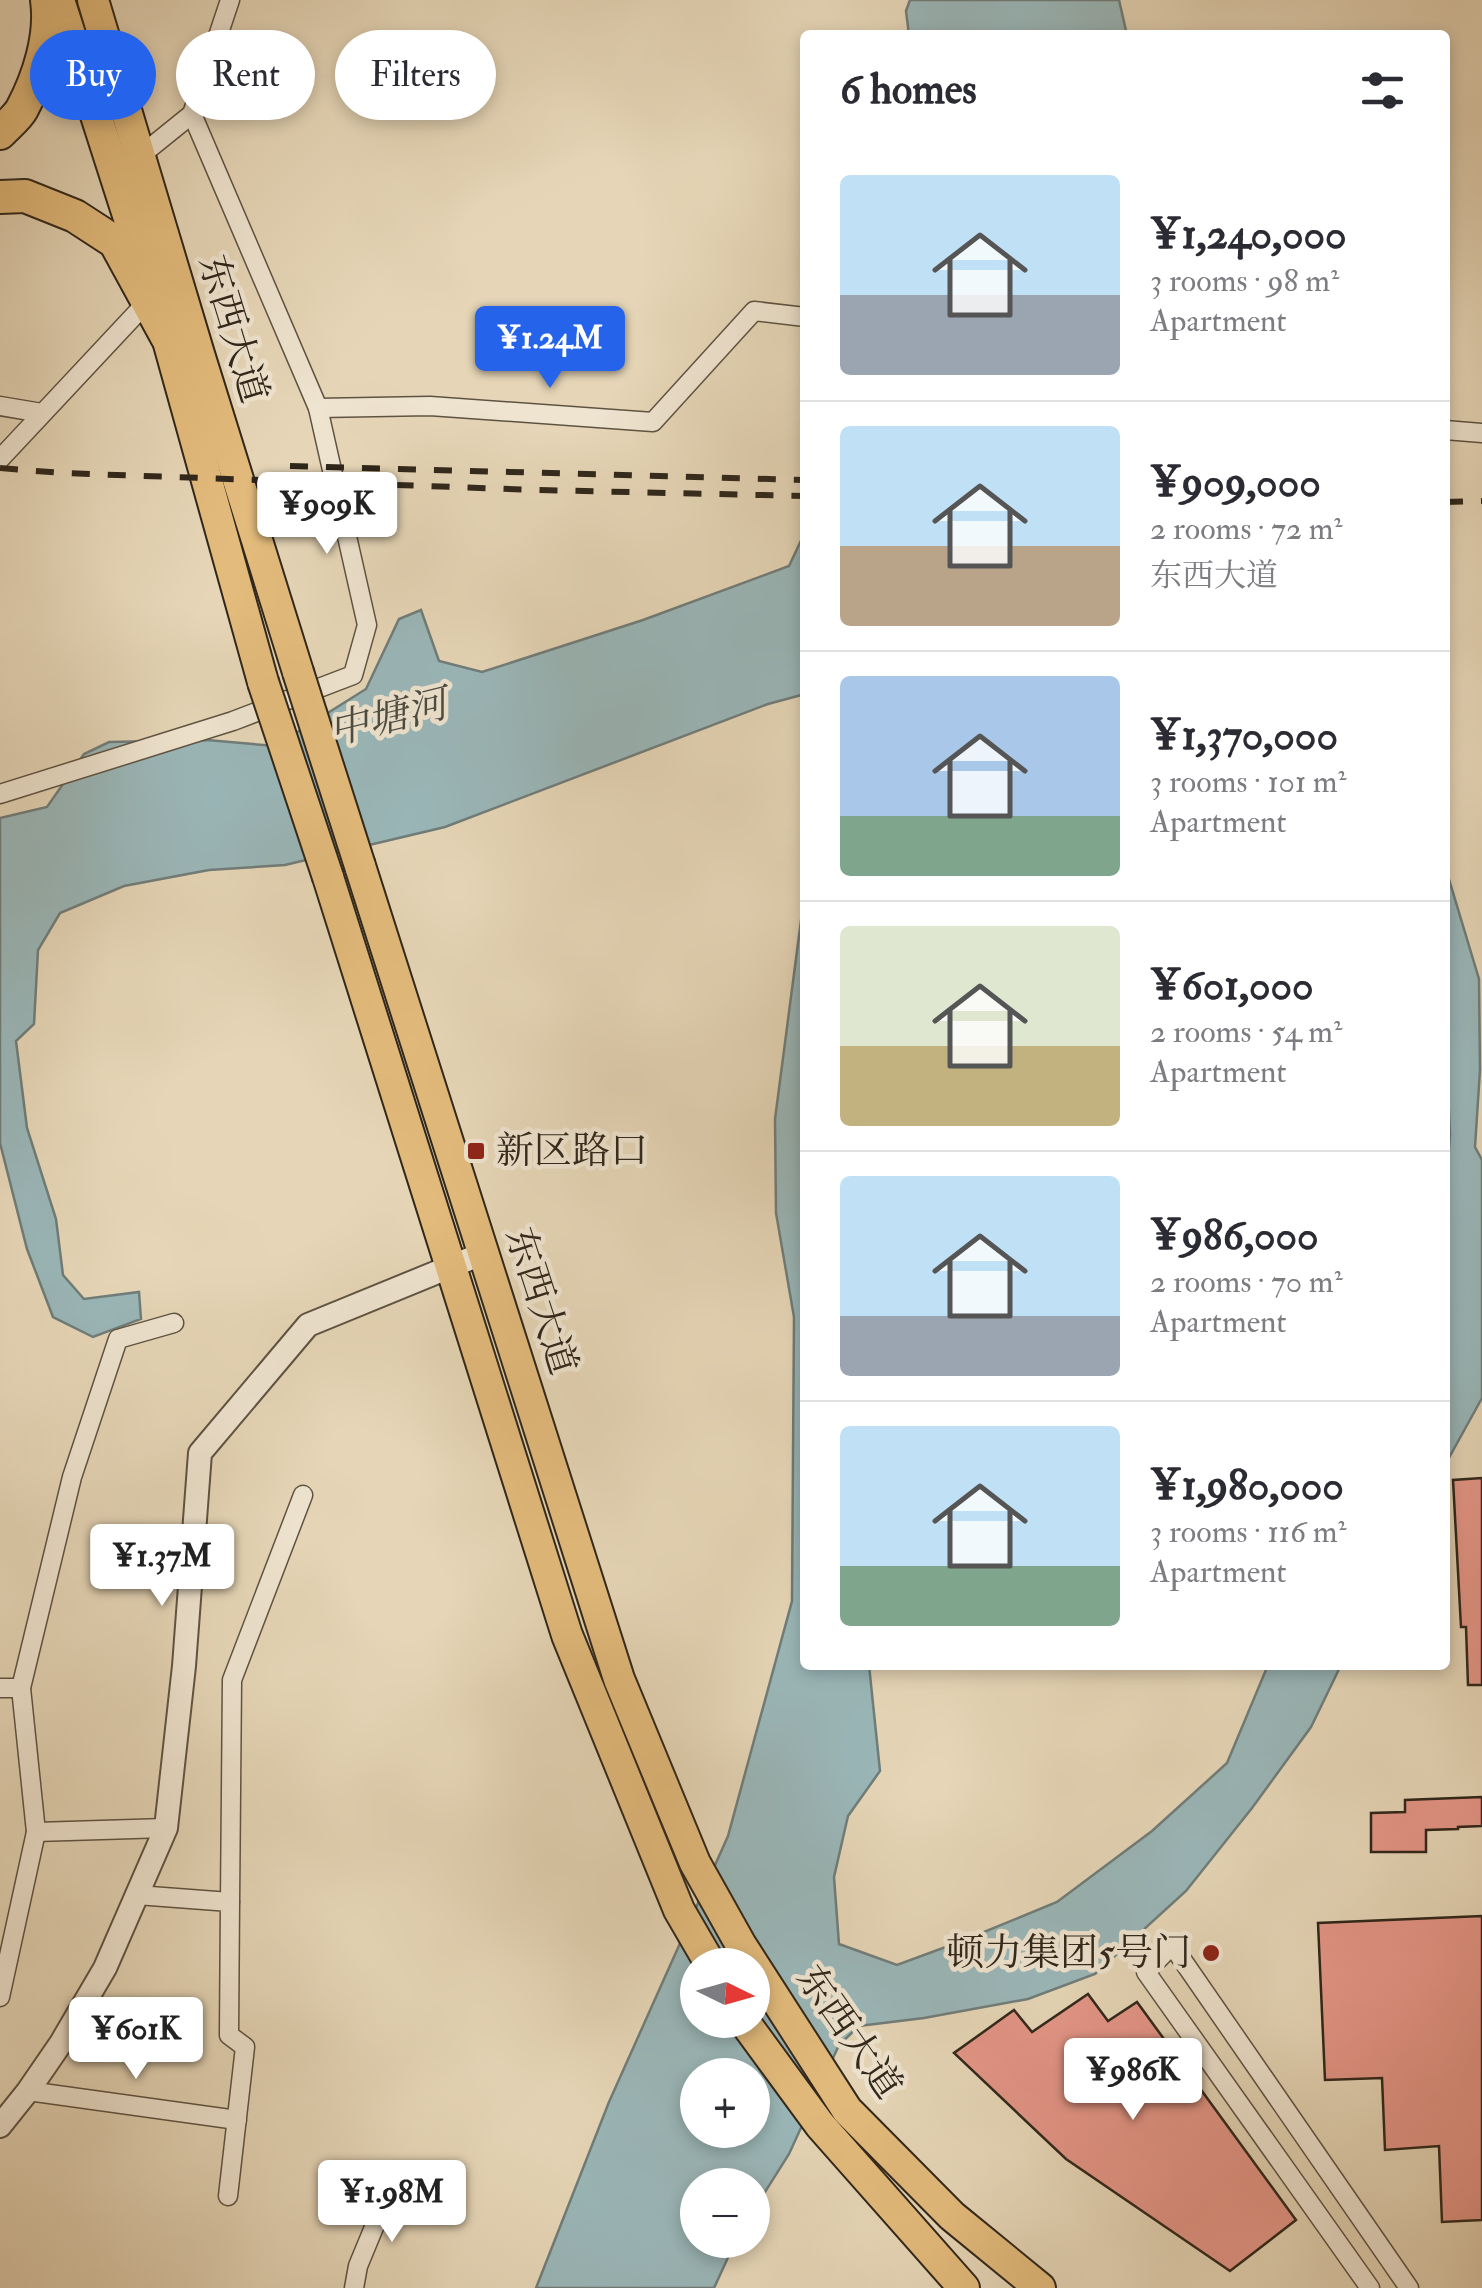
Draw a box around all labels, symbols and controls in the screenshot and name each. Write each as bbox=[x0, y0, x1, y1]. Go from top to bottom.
chip: Buy bbox=[30, 30, 156, 120]
chip: Rent bbox=[176, 30, 315, 120]
chip: Filters bbox=[335, 30, 496, 120]
icon: filters bbox=[1355, 63, 1410, 118]
text: 6 homes bbox=[840, 64, 977, 116]
text: ¥1,240,000 bbox=[1150, 209, 1347, 261]
icon: home bbox=[920, 215, 1040, 335]
street label: 东西大道 bbox=[188, 249, 278, 409]
text: 3 rooms · 98 m² bbox=[1150, 261, 1339, 301]
text: Apartment bbox=[1150, 301, 1287, 341]
pin: ¥1.24M bbox=[469, 306, 631, 391]
text: ¥1.24M bbox=[497, 318, 603, 358]
text: ¥909,000 bbox=[1150, 457, 1321, 509]
icon: home bbox=[920, 466, 1040, 586]
pin: ¥909K bbox=[257, 472, 397, 557]
text: ¥909K bbox=[279, 484, 375, 524]
text: 2 rooms · 72 m² bbox=[1150, 509, 1343, 549]
text: 东西大道 bbox=[1150, 556, 1278, 596]
water label: 中塘河 bbox=[324, 677, 458, 757]
text: ¥1,370,000 bbox=[1150, 710, 1338, 762]
icon: home bbox=[920, 716, 1040, 836]
text: 3 rooms · 101 m² bbox=[1150, 762, 1347, 802]
text: Apartment bbox=[1150, 802, 1287, 842]
text: ¥601,000 bbox=[1150, 960, 1314, 1012]
icon: home bbox=[920, 966, 1040, 1086]
text: 2 rooms · 54 m² bbox=[1150, 1012, 1342, 1052]
text: Apartment bbox=[1150, 1052, 1287, 1092]
place label: 新区路口 bbox=[496, 1127, 648, 1175]
marker: 新区路口 bbox=[465, 1140, 487, 1162]
text: ¥986,000 bbox=[1150, 1210, 1319, 1262]
icon: home bbox=[920, 1216, 1040, 1336]
street label: 东西大道 bbox=[495, 1221, 587, 1381]
text: 2 rooms · 70 m² bbox=[1150, 1262, 1343, 1302]
text: Apartment bbox=[1150, 1302, 1287, 1342]
text: ¥1,980,000 bbox=[1150, 1460, 1344, 1512]
icon: home bbox=[920, 1466, 1040, 1586]
text: 3 rooms · 116 m² bbox=[1150, 1512, 1347, 1552]
pin: ¥1.37M bbox=[81, 1524, 243, 1609]
text: ¥1.37M bbox=[112, 1536, 212, 1576]
text: Apartment bbox=[1150, 1552, 1287, 1592]
place label: 顿力集团5号门 bbox=[946, 1929, 1191, 1977]
marker: 顿力集团5号门 bbox=[1200, 1942, 1222, 1964]
north arrow bbox=[680, 1948, 770, 2038]
map controls bbox=[680, 1948, 770, 2258]
street label: 东西大道 bbox=[786, 1956, 912, 2108]
pin: ¥601K bbox=[66, 1997, 206, 2082]
text: ¥601K bbox=[91, 2009, 181, 2049]
pin: ¥986K bbox=[1063, 2038, 1203, 2123]
text: ¥986K bbox=[1086, 2050, 1180, 2090]
button: + bbox=[680, 2058, 770, 2148]
pin: ¥1.98M bbox=[311, 2160, 473, 2245]
button: − bbox=[680, 2168, 770, 2258]
text: ¥1.98M bbox=[340, 2172, 444, 2212]

